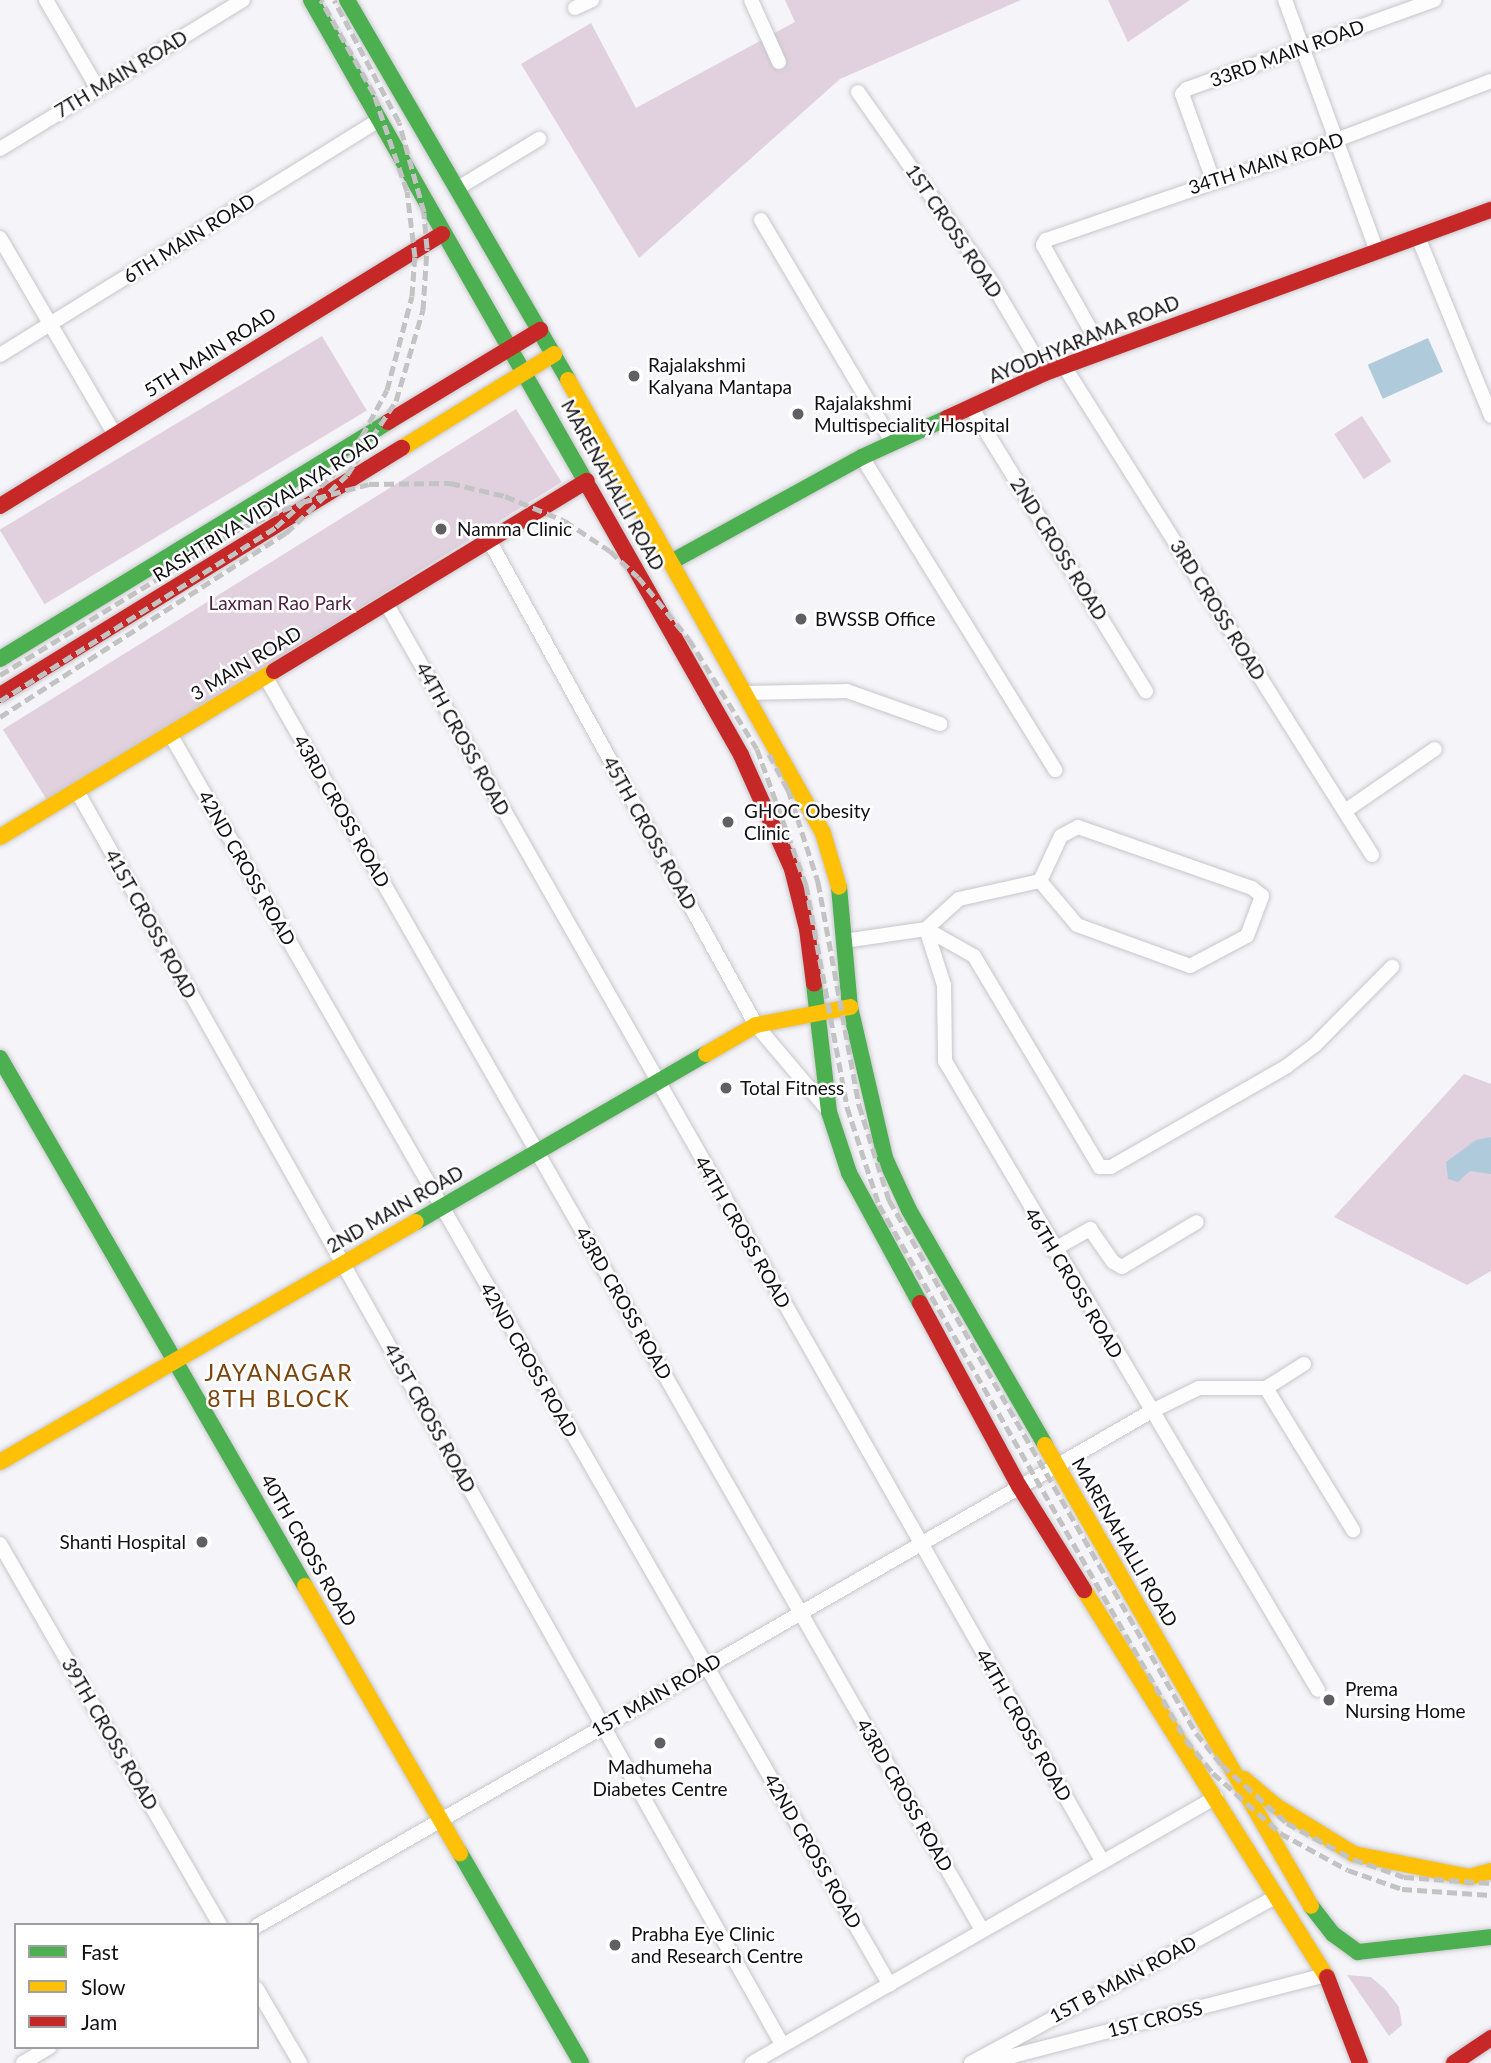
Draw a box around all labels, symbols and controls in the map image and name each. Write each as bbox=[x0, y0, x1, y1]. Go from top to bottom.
street label: 33RD MAIN ROAD bbox=[1207, 15, 1367, 91]
street label: 7TH MAIN ROAD bbox=[51, 25, 191, 123]
street label: 34TH MAIN ROAD bbox=[1186, 127, 1346, 199]
street label: 1ST CROSS ROAD bbox=[901, 160, 1007, 302]
street label: 6TH MAIN ROAD bbox=[119, 188, 259, 288]
street label: AYODHYARAMA ROAD bbox=[985, 290, 1183, 388]
street label: 5TH MAIN ROAD bbox=[140, 302, 280, 402]
place label: Rajalakshmi Kalyana Mantapa bbox=[648, 354, 792, 398]
marker: Rajalakshmi Kalyana Mantapa bbox=[626, 368, 642, 384]
place label: Rajalakshmi Multispeciality Hospital bbox=[814, 392, 1010, 436]
street label: MARENAHALLI ROAD bbox=[557, 396, 669, 574]
marker: Rajalakshmi Multispeciality Hospital bbox=[788, 404, 808, 424]
street label: RASHTRIYA VIDYALAYA ROAD bbox=[148, 427, 384, 587]
street label: 2ND CROSS ROAD bbox=[1006, 473, 1112, 625]
place label: Namma Clinic bbox=[457, 518, 572, 540]
marker: Namma Clinic bbox=[431, 519, 451, 539]
street label: 3RD CROSS ROAD bbox=[1166, 536, 1270, 684]
park label: Laxman Rao Park bbox=[208, 592, 352, 614]
place label: BWSSB Office bbox=[815, 608, 935, 630]
marker: BWSSB Office bbox=[793, 611, 809, 627]
street label: 3 MAIN ROAD bbox=[187, 621, 305, 705]
street label: 44TH CROSS ROAD bbox=[411, 658, 515, 820]
street label: 43RD CROSS ROAD bbox=[289, 731, 395, 891]
street label: 45TH CROSS ROAD bbox=[598, 752, 702, 914]
street label: 42ND CROSS ROAD bbox=[193, 787, 301, 949]
place label: GHOC Obesity Clinic bbox=[744, 800, 870, 844]
marker: GHOC Obesity Clinic bbox=[718, 812, 738, 832]
street label: 41ST CROSS ROAD bbox=[100, 845, 202, 1003]
place label: Total Fitness bbox=[740, 1077, 844, 1099]
marker: Total Fitness bbox=[718, 1080, 734, 1096]
street label: 44TH CROSS ROAD bbox=[690, 1152, 796, 1312]
street label: 2ND MAIN ROAD bbox=[323, 1161, 467, 1257]
street label: 46TH CROSS ROAD bbox=[1020, 1204, 1128, 1362]
street label: 43RD CROSS ROAD bbox=[571, 1223, 677, 1383]
street label: 42ND CROSS ROAD bbox=[475, 1279, 583, 1441]
street label: 41ST CROSS ROAD bbox=[379, 1339, 481, 1497]
district label: JAYANAGAR 8TH BLOCK bbox=[206, 1358, 352, 1412]
street label: MARENAHALLI ROAD bbox=[1067, 1453, 1183, 1631]
street label: 40TH CROSS ROAD bbox=[256, 1470, 362, 1630]
place label: Shanti Hospital bbox=[60, 1531, 186, 1553]
marker: Shanti Hospital bbox=[192, 1532, 212, 1552]
street label: 44TH CROSS ROAD bbox=[971, 1645, 1077, 1805]
street label: 1ST MAIN ROAD bbox=[587, 1648, 725, 1742]
street label: 39TH CROSS ROAD bbox=[57, 1654, 163, 1814]
place label: Prema Nursing Home bbox=[1345, 1678, 1466, 1722]
marker: Prema Nursing Home bbox=[1319, 1690, 1339, 1710]
street label: 43RD CROSS ROAD bbox=[852, 1715, 958, 1875]
marker: Madhumeha Diabetes Centre bbox=[650, 1733, 670, 1753]
place label: Madhumeha Diabetes Centre bbox=[592, 1756, 728, 1800]
street label: 42ND CROSS ROAD bbox=[759, 1770, 867, 1932]
legend bbox=[14, 1923, 259, 2049]
place label: Prabha Eye Clinic and Research Centre bbox=[631, 1923, 803, 1967]
street label: 1ST B MAIN ROAD bbox=[1045, 1931, 1201, 2027]
marker: Prabha Eye Clinic and Research Centre bbox=[605, 1935, 625, 1955]
text: Fast bbox=[81, 1939, 118, 1964]
text: Slow bbox=[81, 1974, 125, 1999]
street label: 1ST CROSS bbox=[1105, 1996, 1205, 2042]
text: Jam bbox=[81, 2009, 117, 2034]

